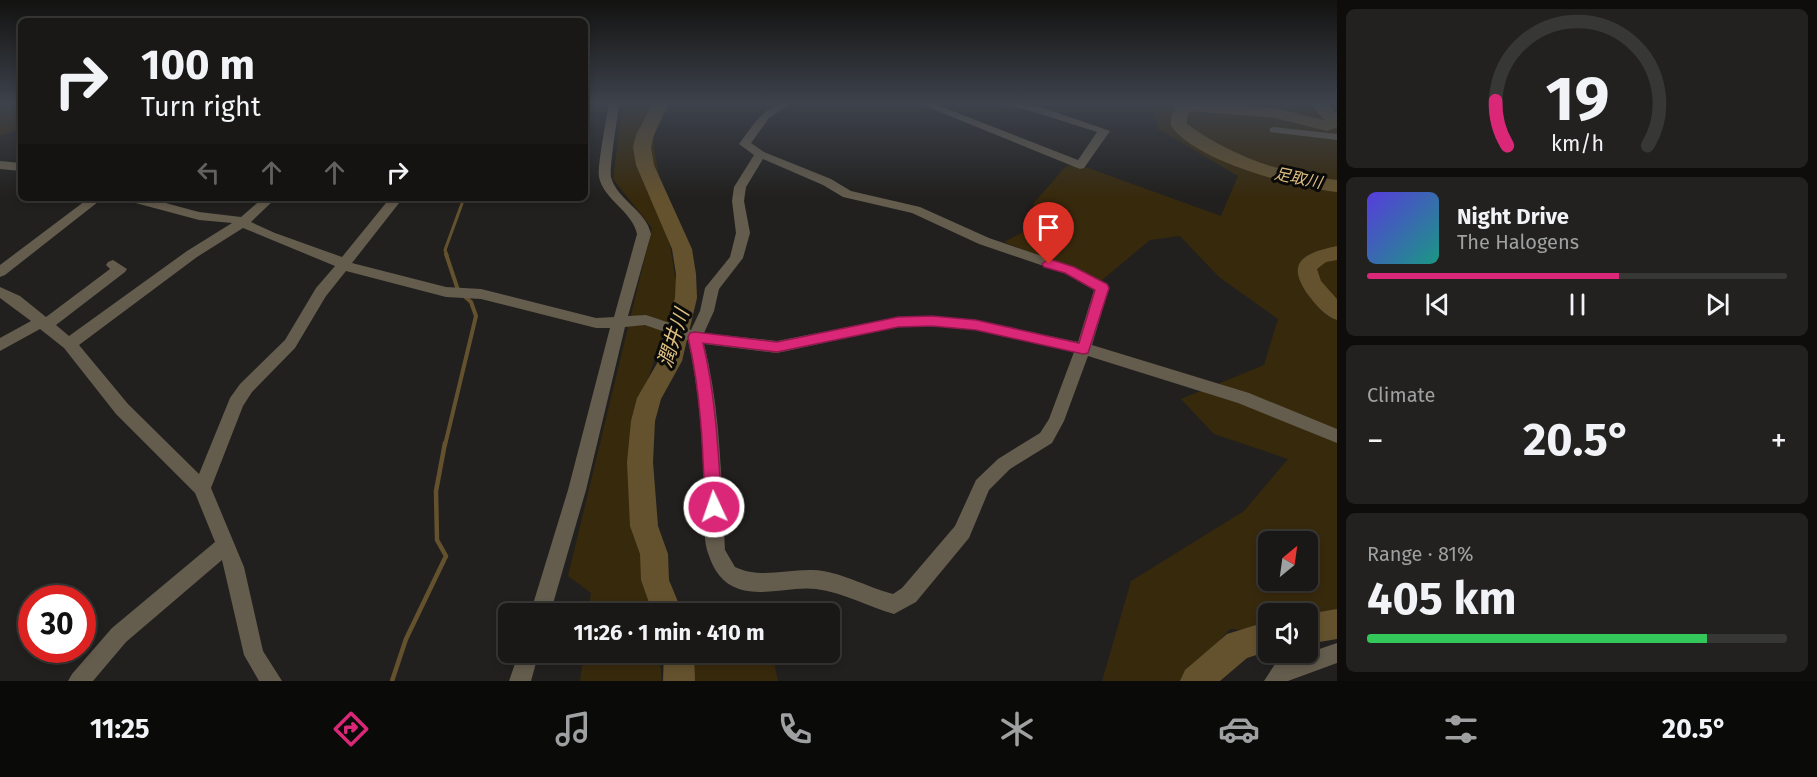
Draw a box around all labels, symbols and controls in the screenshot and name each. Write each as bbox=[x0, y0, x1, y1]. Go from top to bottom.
text: 100 m bbox=[141, 40, 255, 90]
icon: right bbox=[42, 42, 120, 120]
text: 19 bbox=[1545, 62, 1609, 137]
text: Turn right bbox=[141, 91, 261, 123]
text: km/h bbox=[1550, 131, 1604, 157]
icon: left bbox=[192, 156, 225, 189]
icon: ahead bbox=[255, 156, 288, 189]
icon: ahead bbox=[318, 156, 351, 189]
icon: right bbox=[381, 156, 414, 189]
water label: 足取川 bbox=[1273, 164, 1325, 193]
pin bbox=[1023, 202, 1074, 264]
text: Night Drive bbox=[1457, 203, 1569, 230]
icon: arrive bbox=[1032, 211, 1065, 244]
text: The Halogens bbox=[1457, 230, 1579, 254]
icon: previous bbox=[1421, 288, 1454, 321]
icon: pause bbox=[1561, 288, 1594, 321]
icon: next bbox=[1701, 288, 1734, 321]
water label: 潤井川 bbox=[652, 304, 694, 370]
text: Climate bbox=[1367, 383, 1435, 407]
text: 20.5° bbox=[1523, 413, 1631, 467]
text: − bbox=[1367, 421, 1384, 461]
text: + bbox=[1771, 421, 1787, 461]
position arrow bbox=[682, 475, 746, 539]
north arrow bbox=[1258, 531, 1318, 591]
map controls bbox=[1258, 531, 1318, 663]
text: Range · 81% bbox=[1367, 542, 1473, 566]
text: 405 km bbox=[1367, 572, 1516, 626]
speed limit sign: 30 bbox=[18, 585, 96, 663]
button: sound bbox=[1258, 603, 1318, 663]
text: 11:26 · 1 min · 410 m bbox=[573, 619, 765, 646]
icon: directions bbox=[330, 708, 372, 750]
icon: music bbox=[552, 708, 594, 750]
icon: phone bbox=[774, 708, 816, 750]
icon: climate bbox=[996, 708, 1038, 750]
icon: car bbox=[1218, 708, 1260, 750]
icon: filters bbox=[1440, 708, 1482, 750]
text: 11:25 bbox=[90, 713, 150, 745]
text: 20.5° bbox=[1662, 713, 1727, 745]

